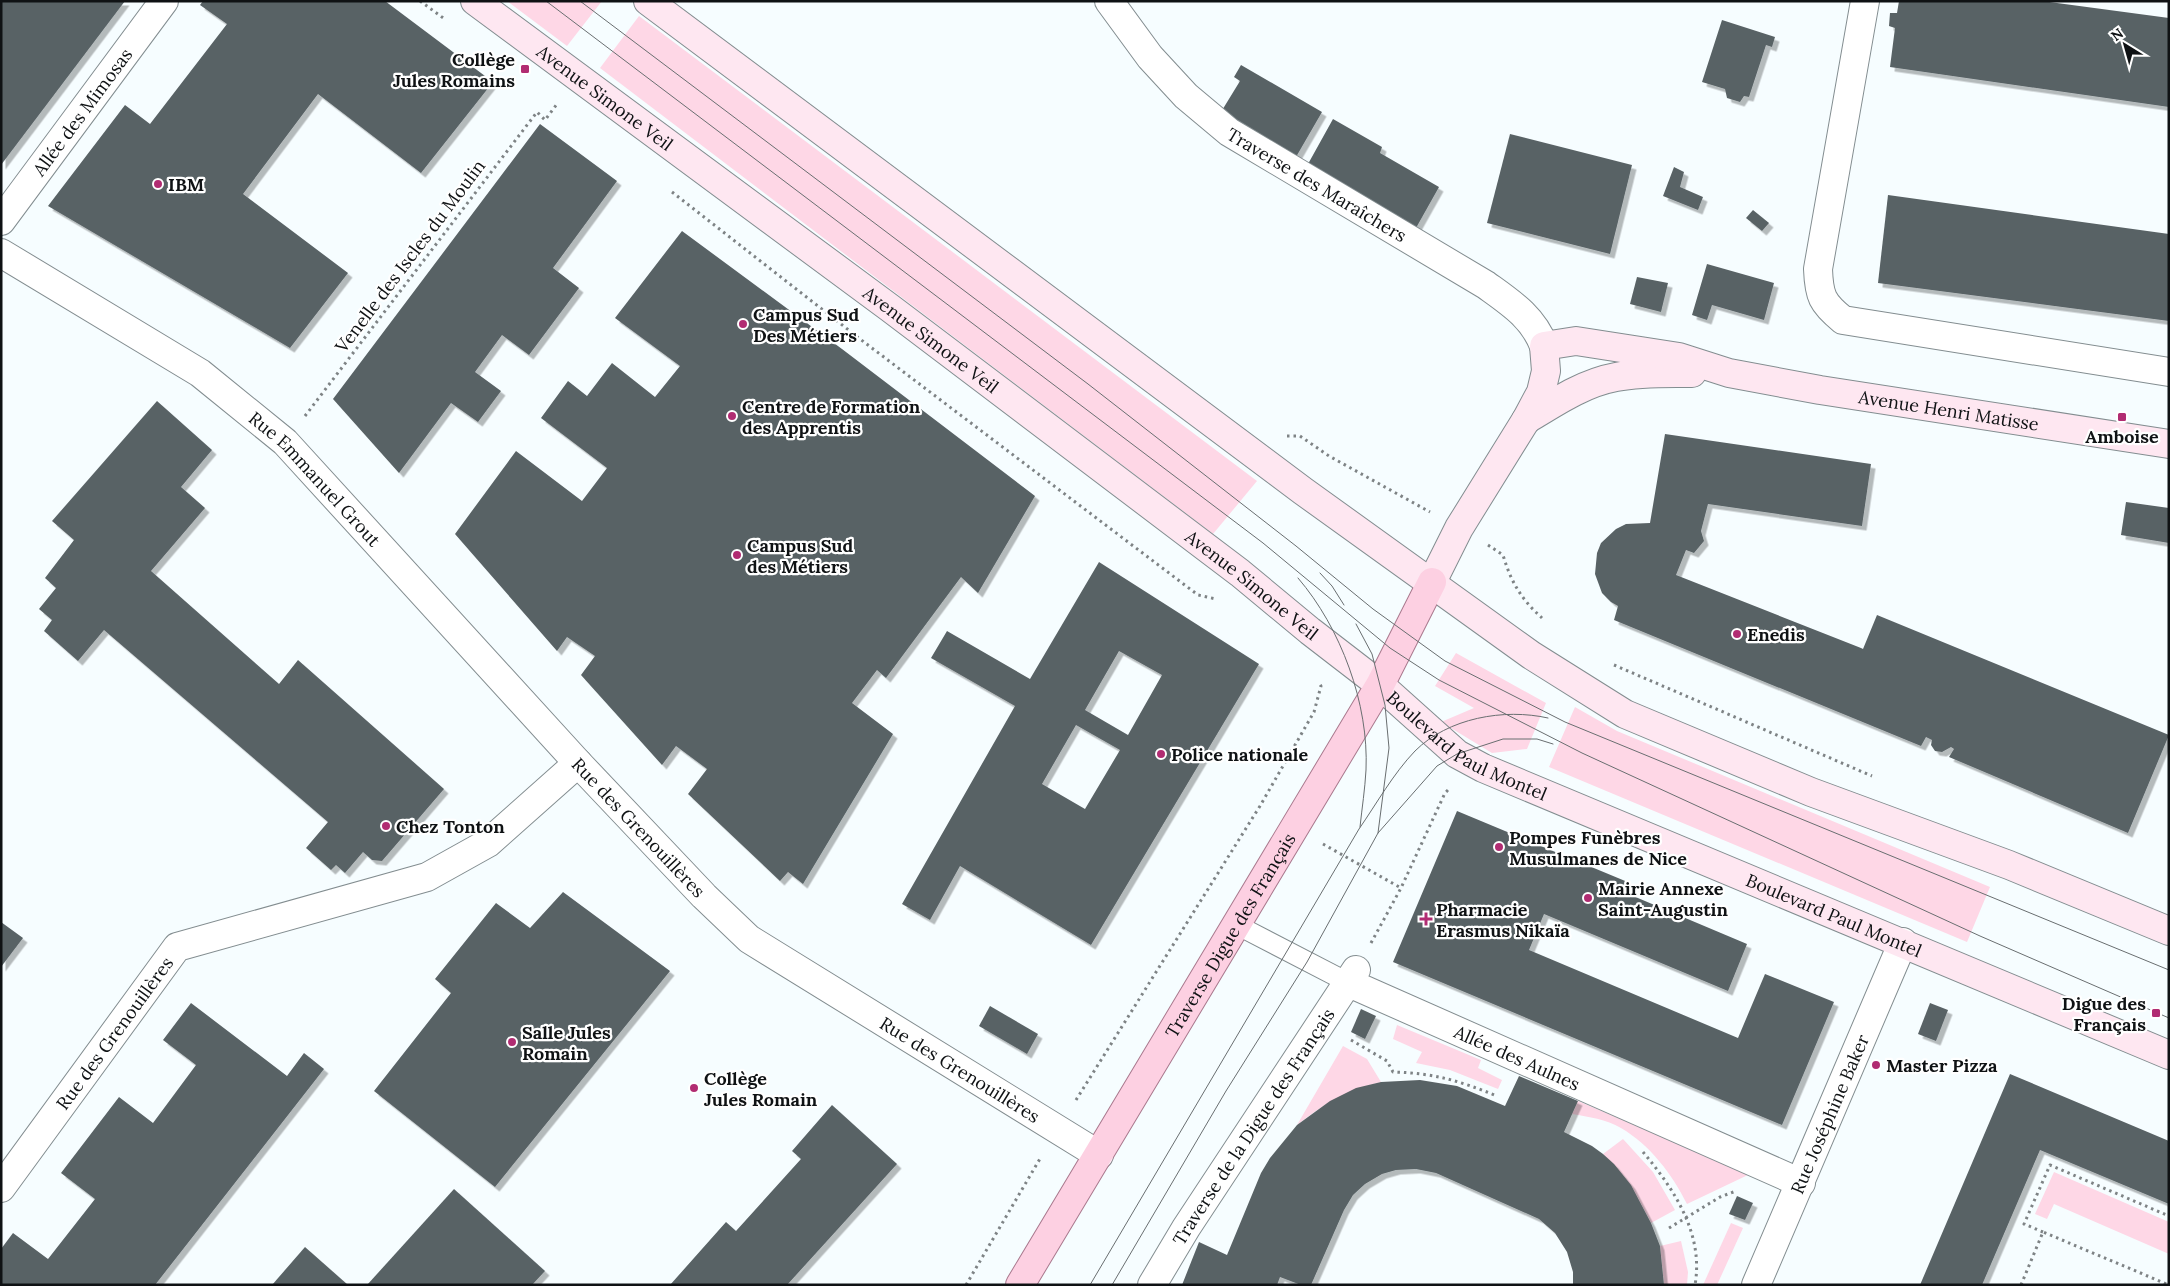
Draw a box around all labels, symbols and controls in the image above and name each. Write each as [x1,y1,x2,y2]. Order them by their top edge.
north arrow [2100,20,2150,70]
text: N [2107,24,2127,45]
street label: Avenue Simone Veil [532,39,678,155]
street label: Allée des Mimosas [27,43,137,181]
place label: Collège Jules Romains [393,48,515,92]
marker: Collège Jules Romains [519,63,531,75]
street label: Traverse des Maraîchers [1223,122,1411,247]
street label: Venelle des Iscles du Moulin [329,155,490,358]
place label: IBM [168,173,204,196]
marker: IBM [152,178,164,190]
street label: Avenue Simone Veil [858,280,1004,398]
place label: Campus Sud Des Métiers [753,303,859,347]
marker: Campus Sud Des Métiers [737,318,749,330]
street label: Avenue Henri Matisse [1856,385,2041,435]
place label: Centre de Formation des Apprentis [742,395,921,439]
street label: Rue Emmanuel Grout [244,406,386,551]
marker: Centre de Formation des Apprentis [726,410,738,422]
marker: Amboise [2116,411,2128,423]
place label: Amboise [2085,425,2159,448]
street label: Avenue Simone Veil [1180,524,1323,645]
place label: Campus Sud des Métiers [747,534,853,578]
marker: Campus Sud des Métiers [731,549,743,561]
place label: Enedis [1747,623,1805,646]
marker: Enedis [1731,628,1743,640]
street label: Boulevard Paul Montel [1382,685,1551,805]
place label: Police nationale [1171,743,1308,766]
marker: Police nationale [1155,748,1167,760]
street label: Rue des Grenouillères [567,753,710,902]
place label: Chez Tonton [396,815,505,838]
marker: Chez Tonton [380,820,392,832]
place label: Pompes Funèbres Musulmanes de Nice [1509,826,1687,870]
street label: Traverse Digue des Français [1160,829,1300,1042]
marker: Pompes Funèbres Musulmanes de Nice [1493,841,1505,853]
street label: Boulevard Paul Montel [1743,868,1925,962]
place label: Mairie Annexe Saint-Augustin [1598,877,1728,921]
marker: Mairie Annexe Saint-Augustin [1582,892,1594,904]
place label: Pharmacie Erasmus Nikaïa [1436,898,1570,942]
marker: Pharmacie Erasmus Nikaïa [1420,913,1432,925]
street label: Rue des Grenouillères [51,952,178,1114]
place label: Digue des Français [2062,992,2146,1036]
street label: Traverse de la Digue des Français [1167,1004,1339,1249]
marker: Digue des Français [2150,1007,2162,1019]
street label: Rue des Grenouillères [876,1011,1044,1127]
street label: Allée des Aulnes [1450,1019,1584,1095]
place label: Salle Jules Romain [522,1021,611,1065]
street label: Rue Joséphine Baker [1785,1031,1874,1197]
marker: Salle Jules Romain [506,1036,518,1048]
place label: Master Pizza [1886,1054,1998,1077]
marker: Master Pizza [1870,1059,1882,1071]
place label: Collège Jules Romain [704,1067,818,1111]
marker: Collège Jules Romain [688,1082,700,1094]

